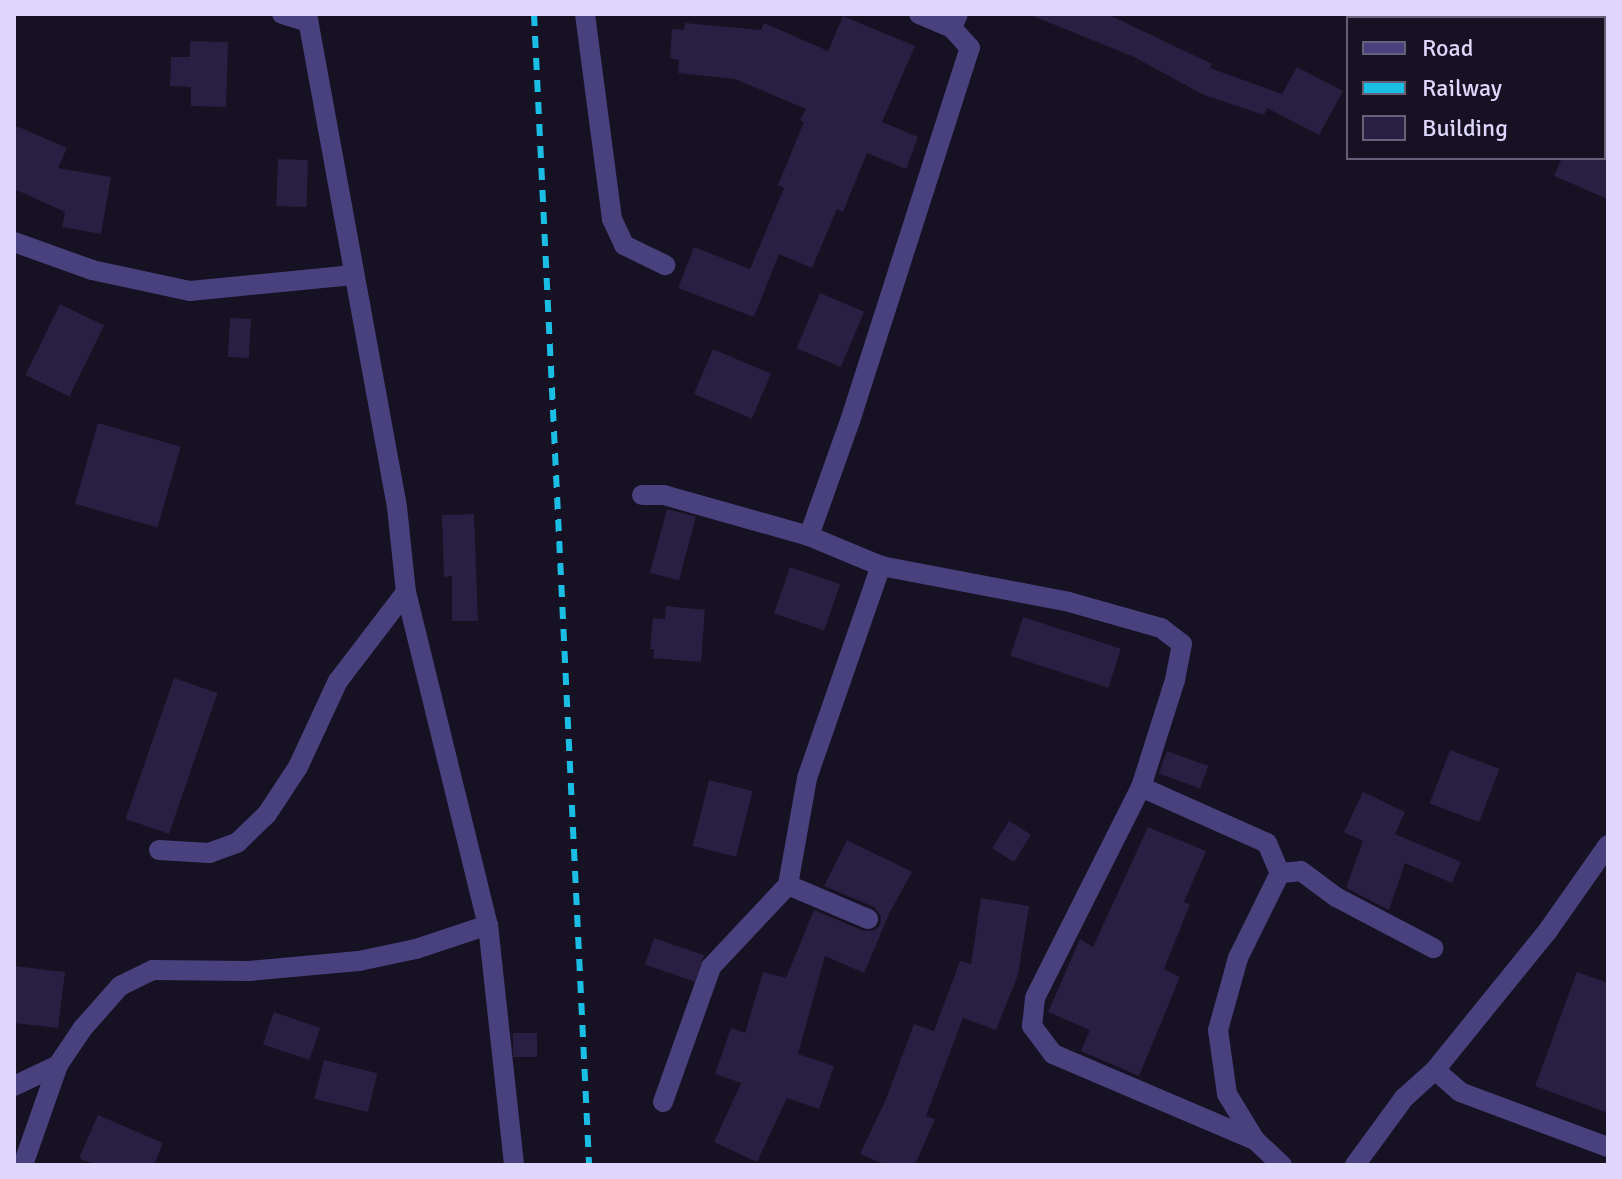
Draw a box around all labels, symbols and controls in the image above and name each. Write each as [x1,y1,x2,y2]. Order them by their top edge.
legend [1346,16,1606,160]
text: Road [1422,33,1473,63]
text: Railway [1422,73,1502,103]
text: Building [1422,113,1508,143]

